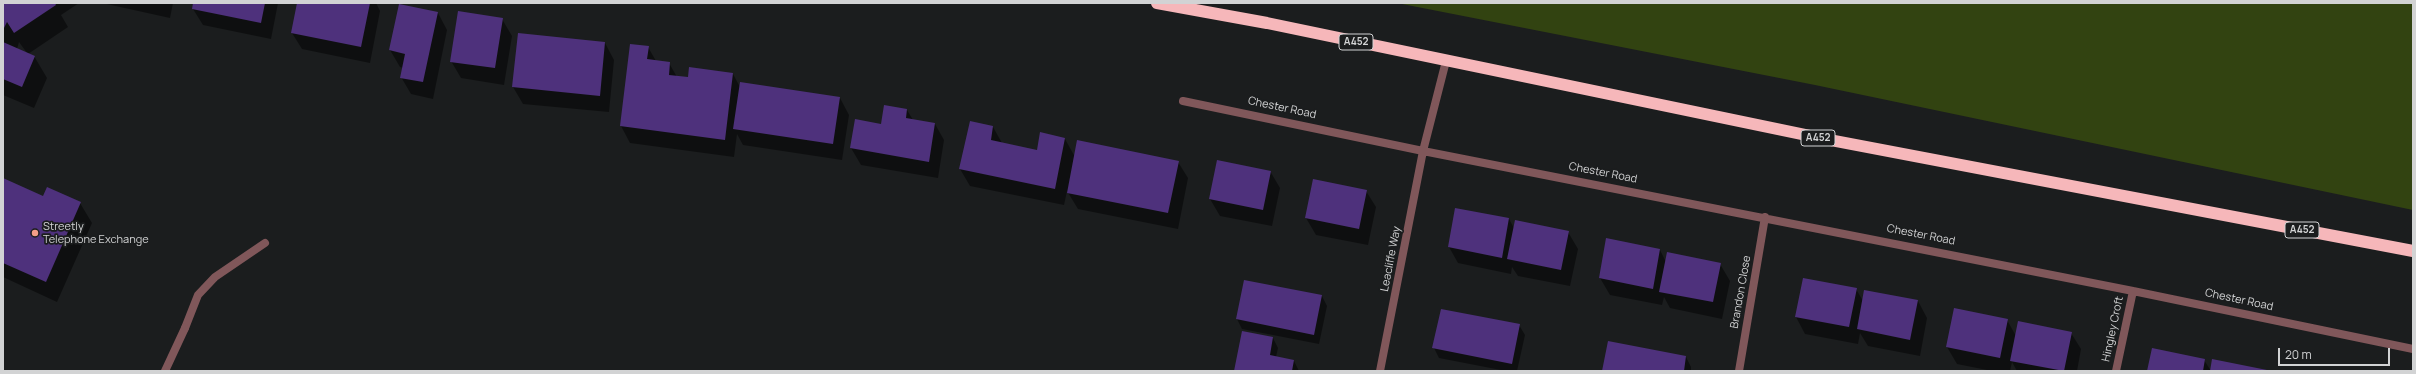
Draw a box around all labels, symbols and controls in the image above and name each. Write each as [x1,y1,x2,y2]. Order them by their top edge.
road number: A452 [1339,34,1373,50]
street label: Chester Road [1247,94,1317,122]
road number: A452 [1801,130,1835,146]
street label: Chester Road [1568,160,1638,186]
place label: Streetly Telephone Exchange [43,220,149,246]
street label: Chester Road [1886,222,1956,248]
road number: A452 [2285,222,2319,238]
street label: Leacliffe Way [1378,225,1404,293]
marker: Streetly Telephone Exchange [30,228,40,238]
street label: Brandon Close [1728,254,1754,330]
street label: Chester Road [2204,286,2274,314]
street label: Hingley Croft [2100,295,2126,363]
scale bar [2280,340,2392,366]
text: 20 m [2285,346,2312,363]

